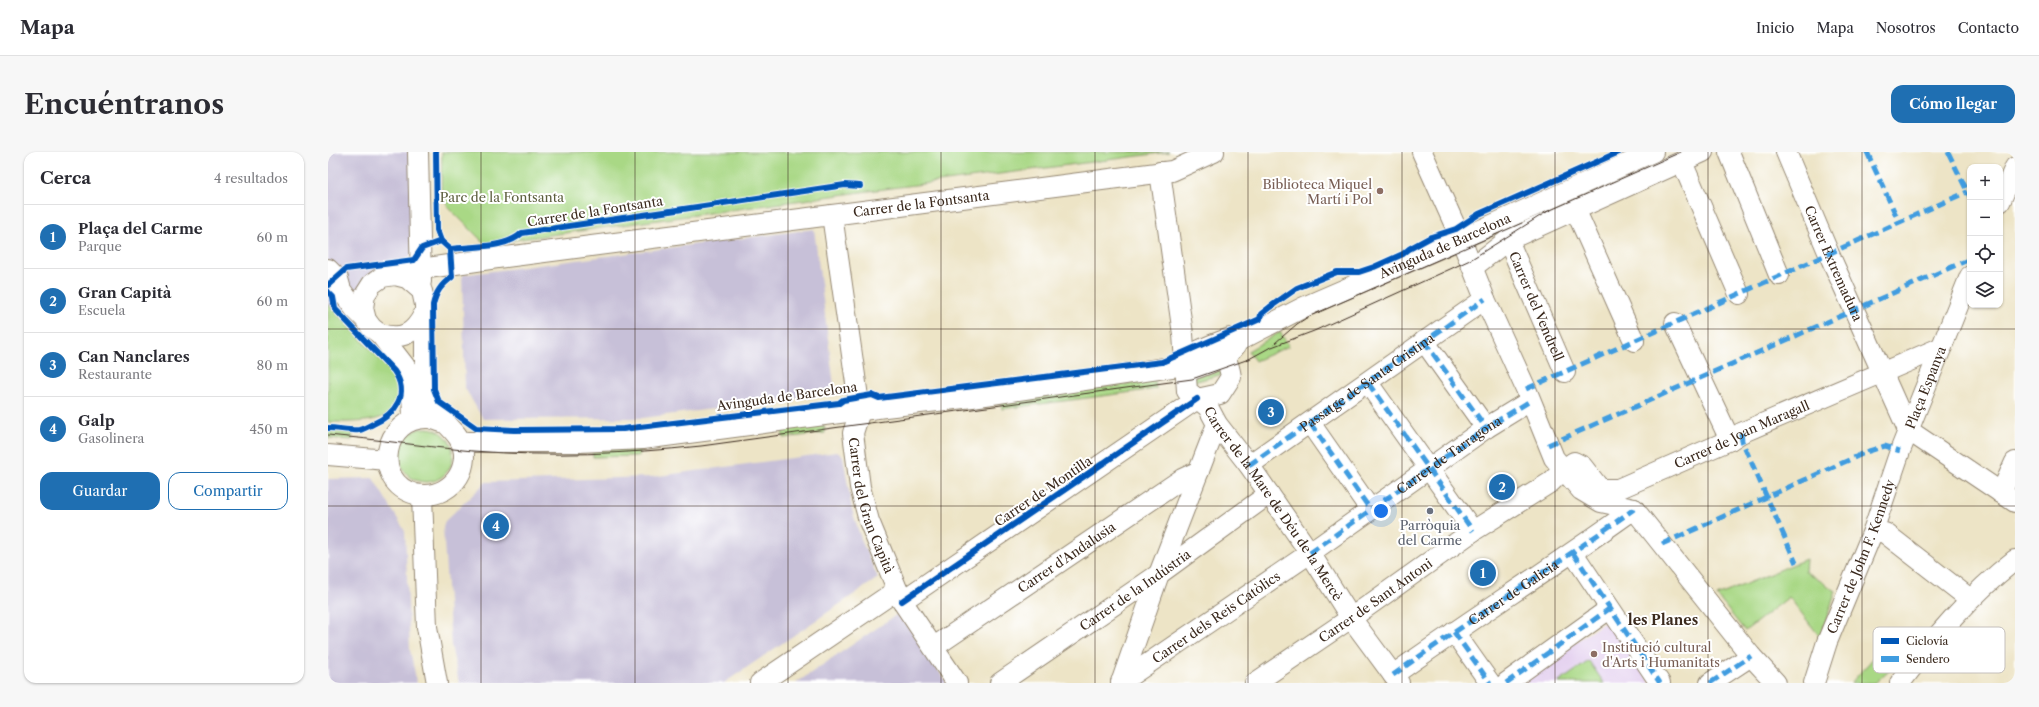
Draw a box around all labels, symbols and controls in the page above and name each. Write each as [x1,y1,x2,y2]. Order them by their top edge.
text: Mapa [20,16,75,39]
text: Inicio [1756,19,1794,37]
text: Mapa [1816,19,1854,37]
text: Nosotros [1876,19,1936,37]
text: Contacto [1958,19,2019,37]
button: Cómo llegar [1891,85,2015,123]
text: Encuéntranos [24,87,224,121]
map controls [1967,164,2003,308]
button: + [1967,164,2003,200]
text: Cerca [40,168,91,188]
text: 4 resultados [214,170,288,186]
place label: Biblioteca Miquel Martí i Pol [1262,176,1372,207]
marker: Biblioteca Miquel Martí i Pol [1375,186,1385,196]
street label: Carrer de la Fontsanta [852,187,990,220]
park label: Parc de la Fontsanta [440,189,564,205]
street label: Carrer de la Fontsanta [526,192,664,230]
button: − [1967,200,2003,236]
street label: Carrer Extremadura [1801,203,1866,324]
street label: Avinguda de Barcelona [1376,210,1513,282]
text: Plaça del Carme [78,219,203,238]
text: 1 [50,229,56,245]
text: 60 m [257,229,288,245]
button: locate [1967,236,2003,272]
text: Parque [78,238,122,254]
street label: Carrer del Vendrell [1506,249,1567,363]
button: layers [1967,272,2003,308]
text: Gran Capità [78,283,172,302]
text: 2 [49,293,57,309]
text: 60 m [257,293,288,309]
text: Escuela [78,302,125,318]
street label: Passatge de Santa Cristina [1297,329,1437,435]
street label: Plaça Espanya [1902,344,1949,431]
text: Can Nanclares [78,347,190,366]
text: 3 [49,357,57,373]
text: 80 m [256,357,288,373]
text: Restaurante [78,366,152,382]
street label: Avinguda de Barcelona [715,378,858,414]
pin: 3 [1258,397,1284,427]
street label: Carrer de Joan Maragall [1672,397,1812,471]
street label: Carrer de la Mare de Déu de la Mercè [1201,404,1346,604]
text: Galp [78,411,115,430]
street label: Carrer de Tarragona [1393,412,1505,497]
text: 4 [49,421,57,437]
text: 450 m [250,421,288,437]
text: Gasolinera [78,430,144,446]
street label: Carrer del Gran Capità [846,436,898,576]
street label: Carrer de Montilla [991,452,1095,530]
button: Guardar [40,472,160,510]
button: Compartir [168,472,288,510]
pin: 2 [1489,472,1515,502]
street label: Carrer de John F. Kennedy [1823,476,1898,636]
your location [1371,501,1391,521]
marker: Parròquia del Carme [1425,506,1435,516]
pin: 4 [483,511,509,541]
place label: Parròquia del Carme [1398,517,1462,548]
street label: Carrer d'Andalusia [1015,518,1119,596]
street label: Carrer de la Indústria [1076,546,1194,634]
street label: Carrer de Sant Antoni [1315,555,1435,646]
street label: Carrer de Galicia [1465,556,1562,628]
pin: 1 [1470,558,1496,588]
street label: Carrer dels Reis Catòlics [1149,568,1283,666]
district label: les Planes [1628,611,1698,629]
legend [1873,627,2005,673]
text: Ciclovía [1906,634,1949,648]
place label: Institució cultural d'Arts i Humanitats [1602,639,1720,670]
marker: Institució cultural d'Arts i Humanitats [1589,649,1599,659]
text: Sendero [1906,652,1950,666]

